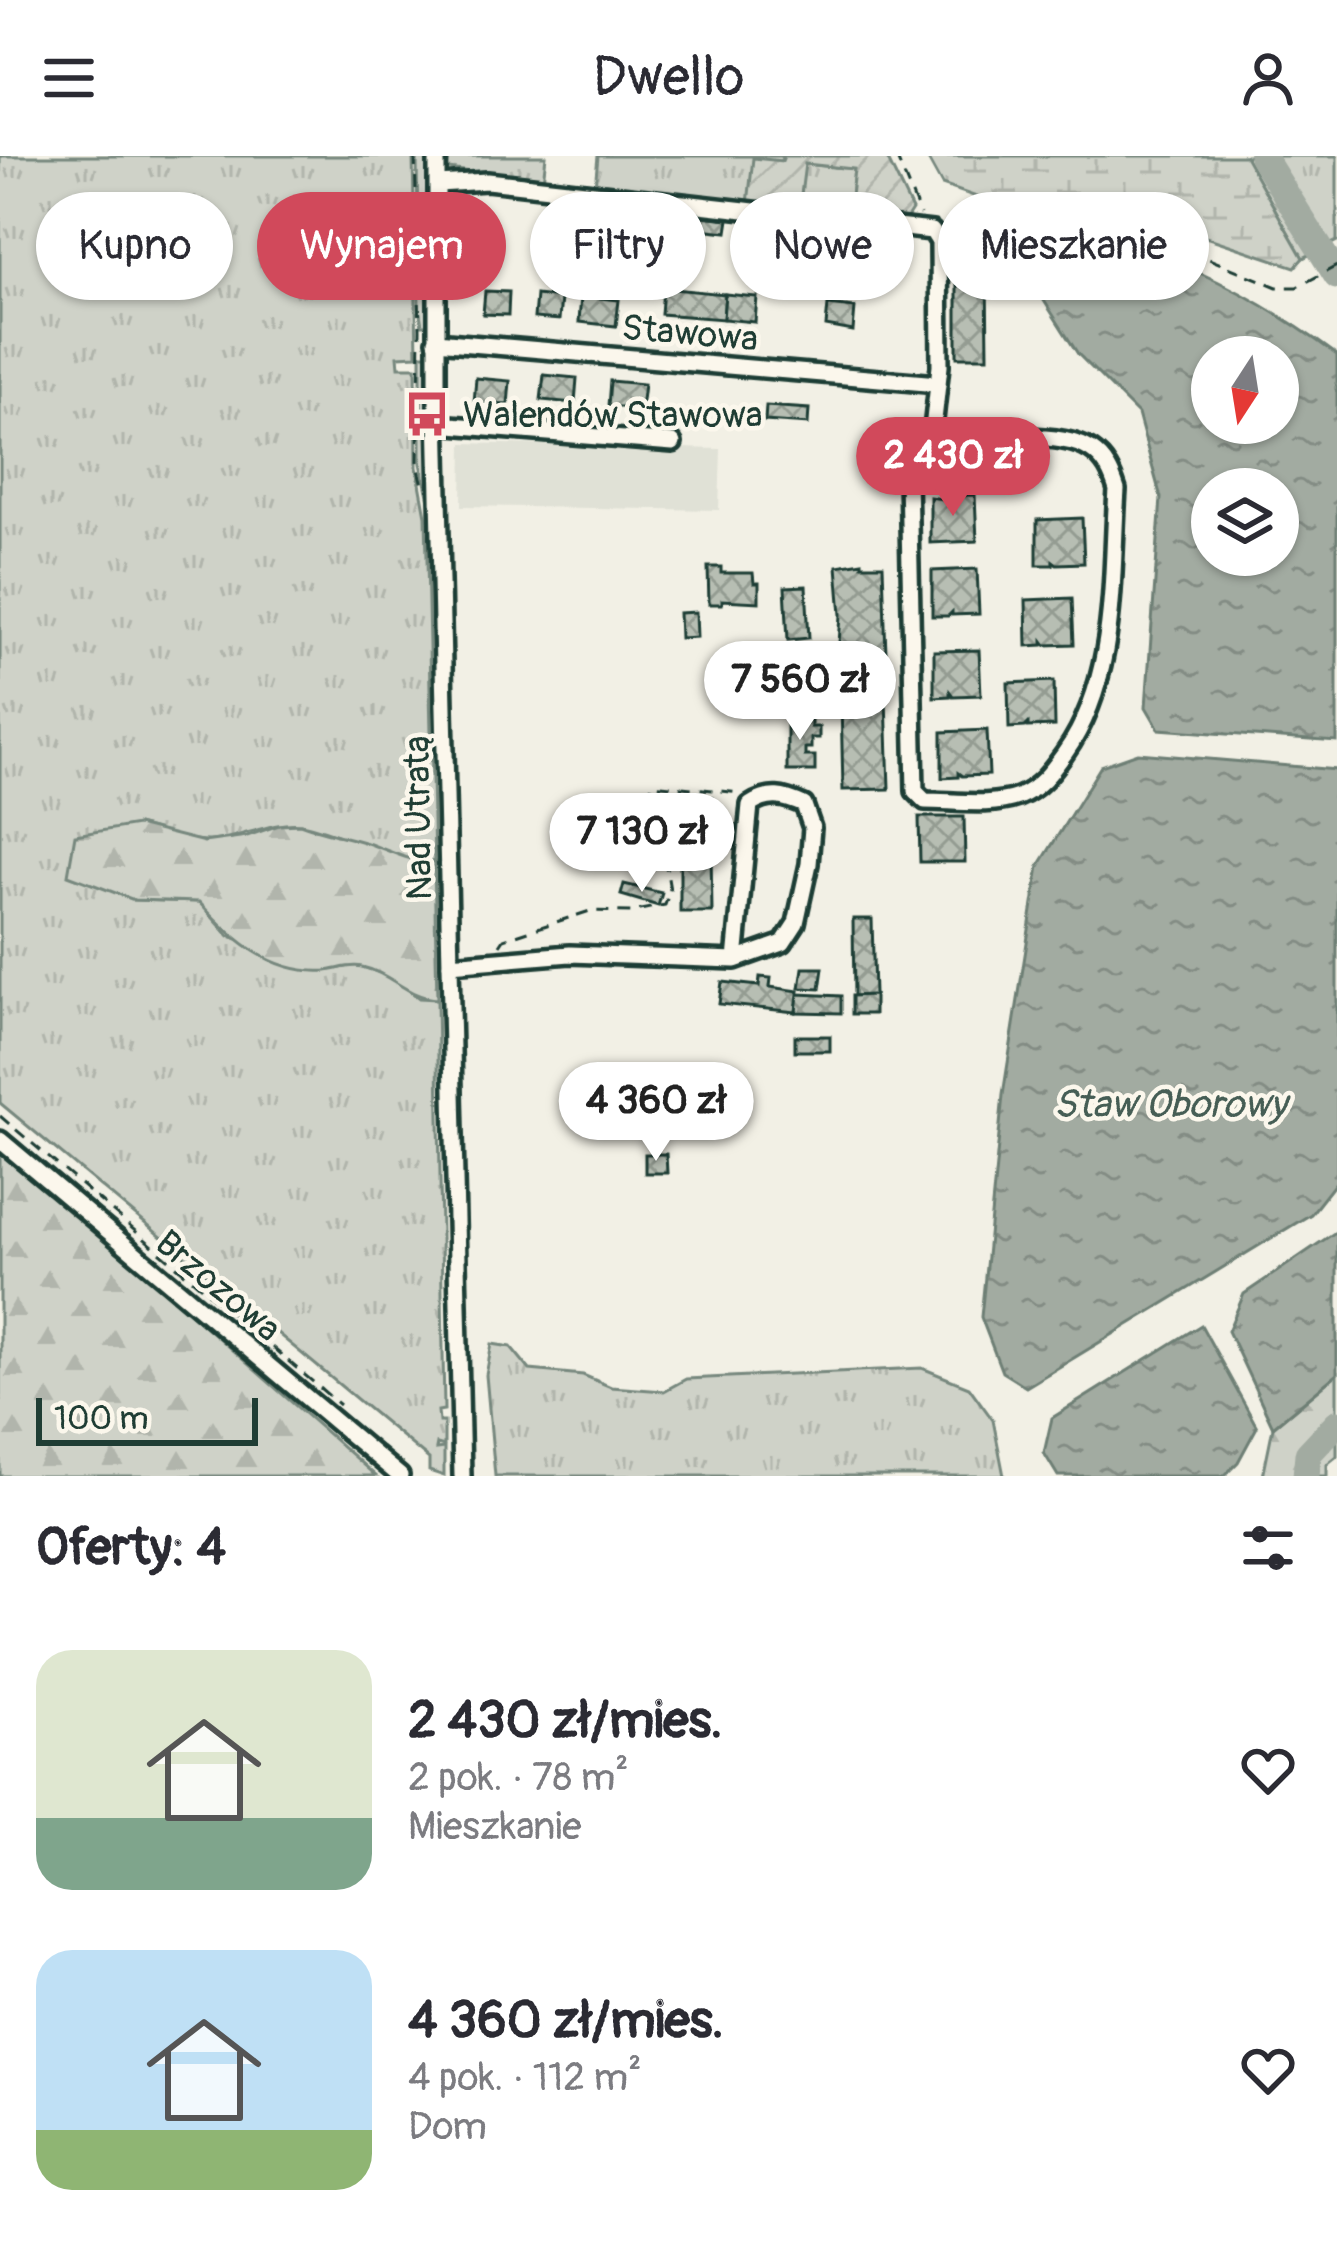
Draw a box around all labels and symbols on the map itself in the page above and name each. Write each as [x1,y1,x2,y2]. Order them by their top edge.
street label: Stawowa [620,305,760,362]
north arrow [1191,336,1299,444]
bus stop icon: Walendów Stawowa [402,389,452,439]
place label: Walendów Stawowa [463,393,762,438]
pin: 2 430 zł [829,417,1077,519]
pin: 7 560 zł [676,641,924,743]
street label: Nad Utratą [395,733,442,901]
pin: 7 130 zł [518,793,766,895]
pin: 4 360 zł [532,1062,780,1164]
water label: Staw Oborowy [1054,1080,1291,1129]
street label: Brzozowa [146,1221,290,1352]
scale bar [36,1392,258,1445]

